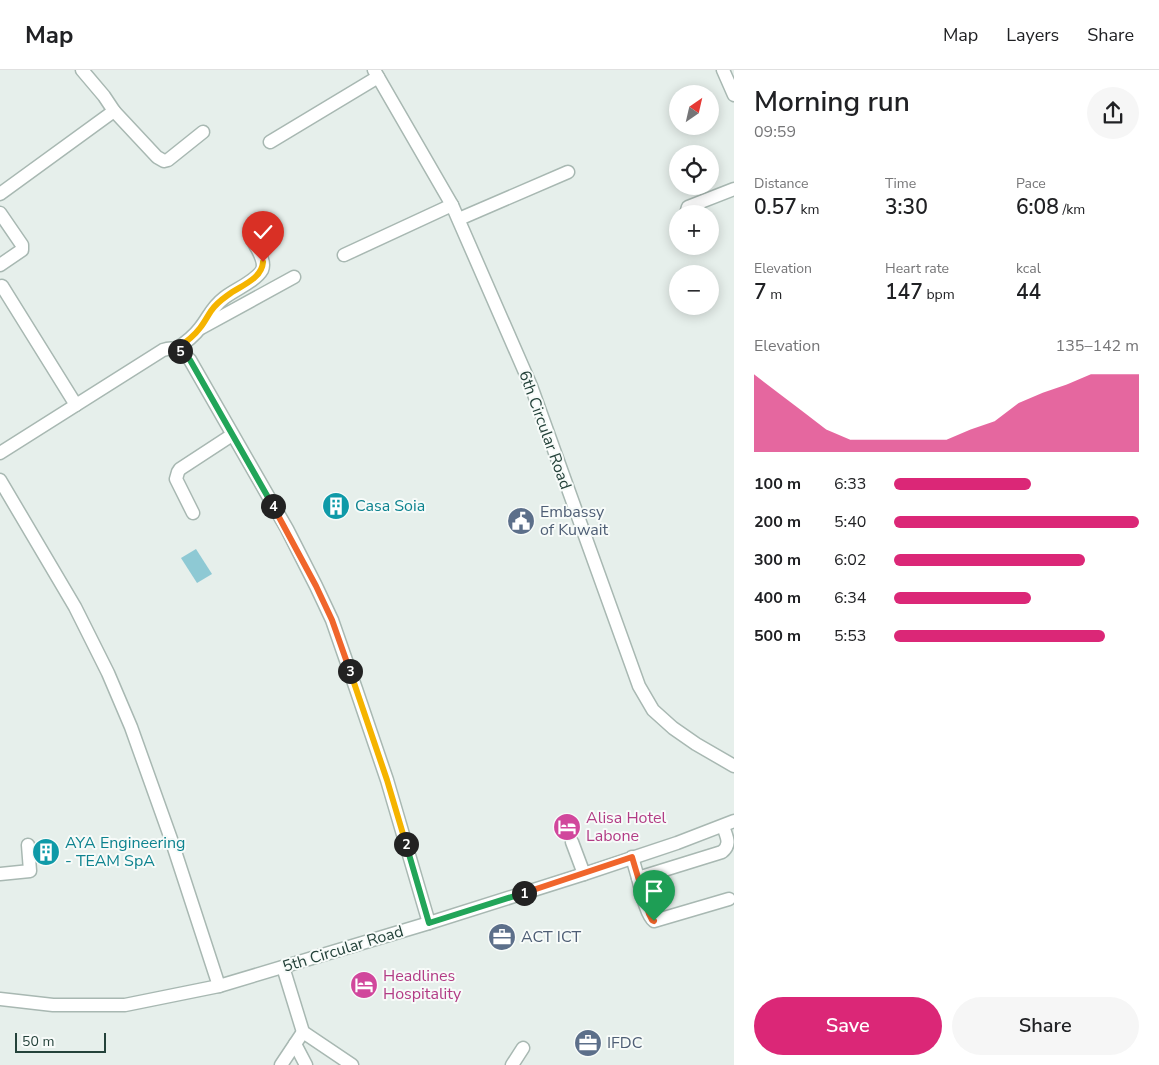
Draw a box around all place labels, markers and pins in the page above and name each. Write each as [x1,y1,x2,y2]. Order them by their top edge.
pin [242,211,284,262]
pin: 5 [168,338,192,364]
building icon: Casa Soia [321,491,351,521]
pin: 4 [260,494,286,518]
place label: Casa Soia [355,495,425,517]
place label: Embassy of Kuwait [540,501,609,541]
public building icon: Embassy of Kuwait [506,506,536,536]
pin: 3 [338,658,362,684]
place label: Alisa Hotel Labone [586,807,666,847]
hotel icon: Alisa Hotel Labone [552,812,582,842]
place label: AYA Engineering - TEAM SpA [65,832,185,872]
pin: 2 [394,832,418,856]
building icon: AYA Engineering - TEAM SpA [31,837,61,867]
pin [633,870,675,921]
pin: 1 [512,880,536,906]
office icon: ACT ICT [487,922,517,952]
place label: ACT ICT [521,926,582,948]
place label: Headlines Hospitality [383,965,462,1005]
hotel icon: Headlines Hospitality [349,970,379,1000]
office icon: IFDC [573,1028,603,1058]
place label: IFDC [607,1032,643,1054]

